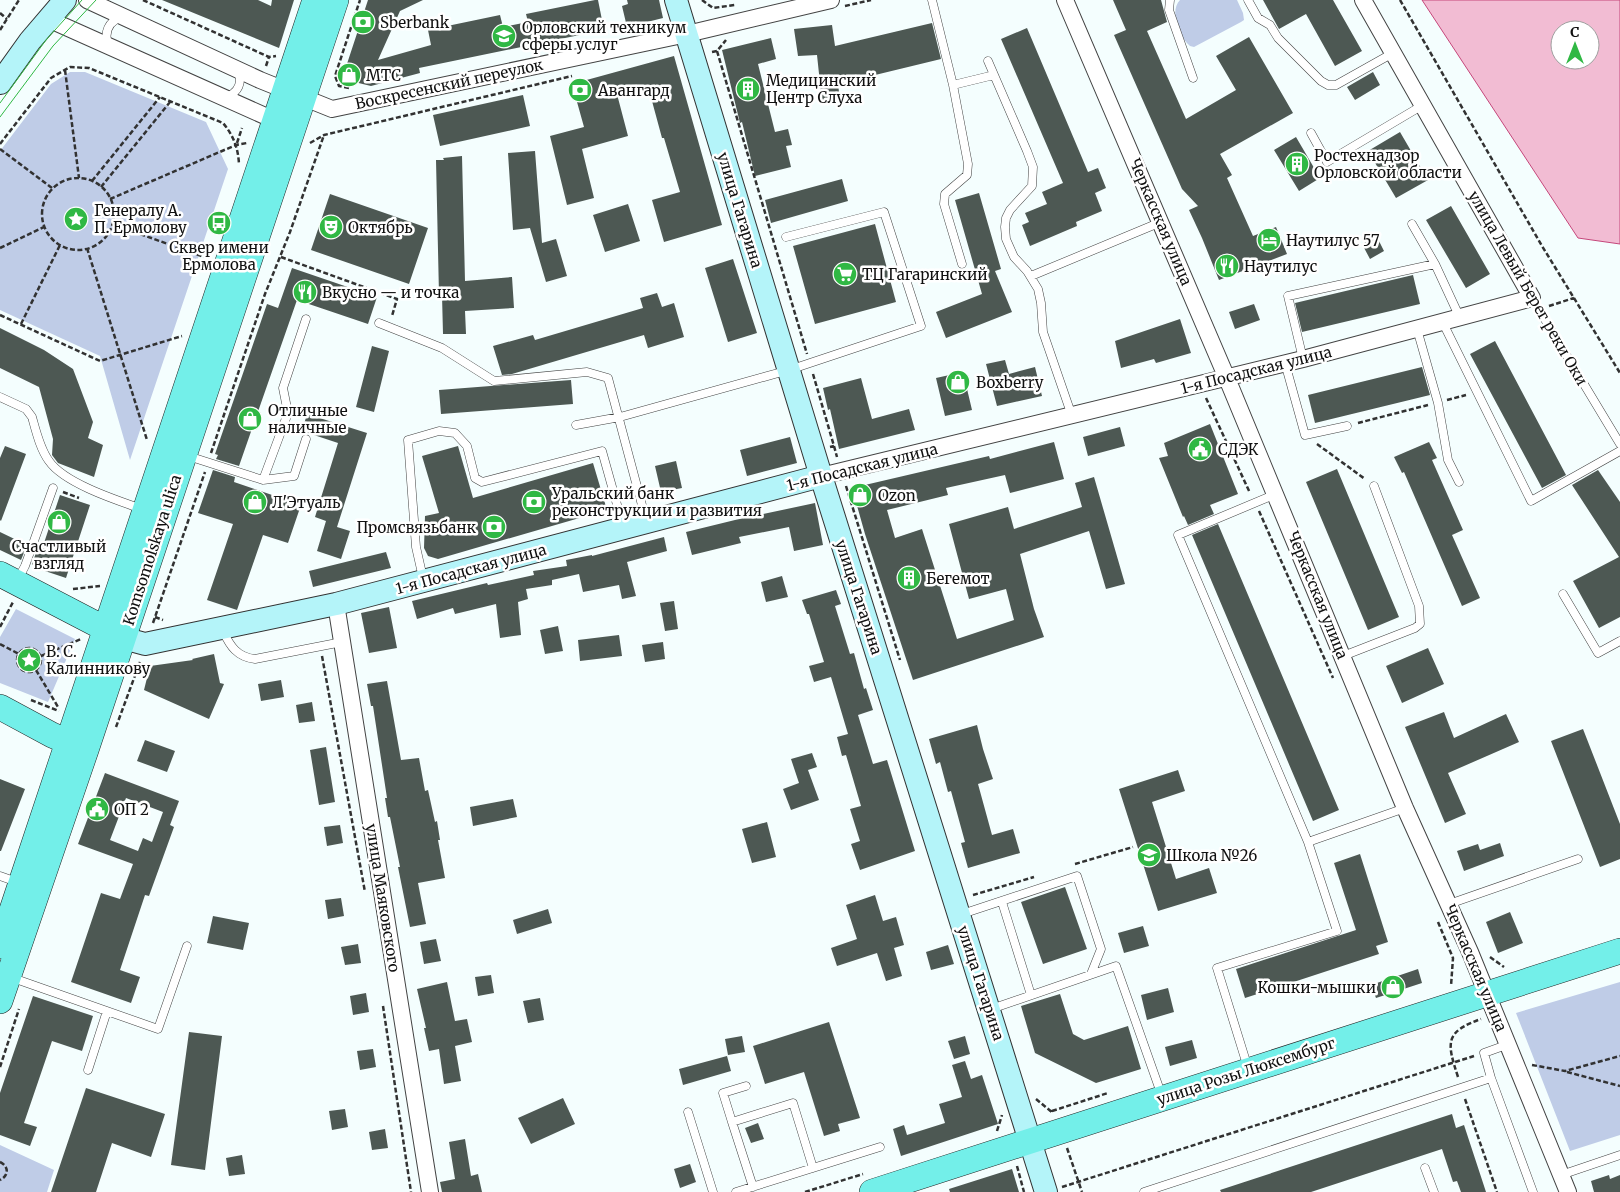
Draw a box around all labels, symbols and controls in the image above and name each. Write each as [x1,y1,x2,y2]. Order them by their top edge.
bank icon: Sberbank [350,9,376,35]
place label: Sberbank [380,13,450,32]
place label: Орловский техникум сферы услуг [522,18,687,54]
north arrow [1550,20,1600,70]
school or university icon: Орловский техникум сферы услуг [491,23,517,49]
text: С [1570,23,1580,41]
street label: Воскресенский переулок [353,55,545,113]
shop icon: МТС [336,62,362,88]
place label: МТС [366,66,401,85]
place label: Медицинский Центр Слуха [766,71,876,107]
building icon: Медицинский Центр Слуха [735,76,761,102]
bank icon: Авангард [567,77,593,103]
place label: Авангард [597,81,670,100]
place label: Ростехнадзор Орловской области [1314,146,1462,182]
street label: улица Гагарина [713,150,767,270]
building icon: Ростехнадзор Орловской области [1284,151,1310,177]
street label: Черкасская улица [1126,156,1196,288]
street label: улица Левый Берег реки Оки [1464,187,1592,389]
place label: Генералу А. П. Ермолову [94,201,187,237]
place icon: Генералу А. П. Ермолову [63,206,89,232]
bus stop icon: Сквер имени Ермолова [206,210,232,236]
theatre icon: Октябрь [318,214,344,240]
place label: Октябрь [348,218,413,237]
hotel icon: Наутилус 57 [1256,227,1282,253]
place label: Наутилус 57 [1286,231,1380,250]
place label: Сквер имени Ермолова [169,238,269,274]
restaurant icon: Наутилус [1214,253,1240,279]
place label: Наутилус [1244,257,1318,276]
supermarket icon: ТЦ Гагаринский [832,261,858,287]
place label: ТЦ Гагаринский [862,265,988,284]
restaurant icon: Вкусно — и точка [292,279,318,305]
place label: Вкусно — и точка [322,283,459,302]
street label: 1-я Посадская улица [1179,342,1333,398]
shop icon: Boxberry [945,369,971,395]
place label: Boxberry [976,373,1044,392]
place label: Отличные наличные [268,401,348,437]
shop icon: Отличные наличные [237,406,263,432]
public building icon: СДЭК [1187,436,1213,462]
street label: 1-я Посадская улица [785,439,939,495]
place label: СДЭК [1218,440,1259,459]
street label: Komsomolskaya ulica [119,472,185,628]
shop icon: Ozon [847,482,873,508]
place label: Уральский банк реконструкции и развития [551,484,762,520]
place label: Ozon [878,486,916,505]
shop icon: Л'Этуаль [242,489,268,515]
bank icon: Уральский банк реконструкции и развития [521,489,547,515]
place label: Л'Этуаль [272,493,340,512]
shop icon: Счастливый взгляд [46,509,72,535]
bank icon: Промсвязьбанк [481,514,507,540]
place label: Промсвязьбанк [356,518,476,537]
street label: Черкасская улица [1284,528,1352,662]
place label: Счастливый взгляд [12,537,106,573]
street label: улица Гагарина [831,537,887,657]
street label: 1-я Посадская улица [394,540,548,598]
building icon: Бегемот [896,565,922,591]
place label: Бегемот [926,569,990,588]
place label: В. С. Калинникову [46,642,151,678]
place icon: В. С. Калинникову [16,647,42,673]
public building icon: ОП 2 [84,796,110,822]
place label: ОП 2 [114,800,149,819]
street label: улица Маяковского [362,822,404,974]
school or university icon: Школа №26 [1136,842,1162,868]
place label: Школа №26 [1166,846,1257,865]
street label: Черкасская улица [1441,902,1511,1034]
street label: улица Гагарина [953,923,1009,1043]
shop icon: Кошки-мышки [1380,974,1406,1000]
place label: Кошки-мышки [1257,978,1376,997]
street label: улица Розы Люксембург [1154,1033,1338,1109]

